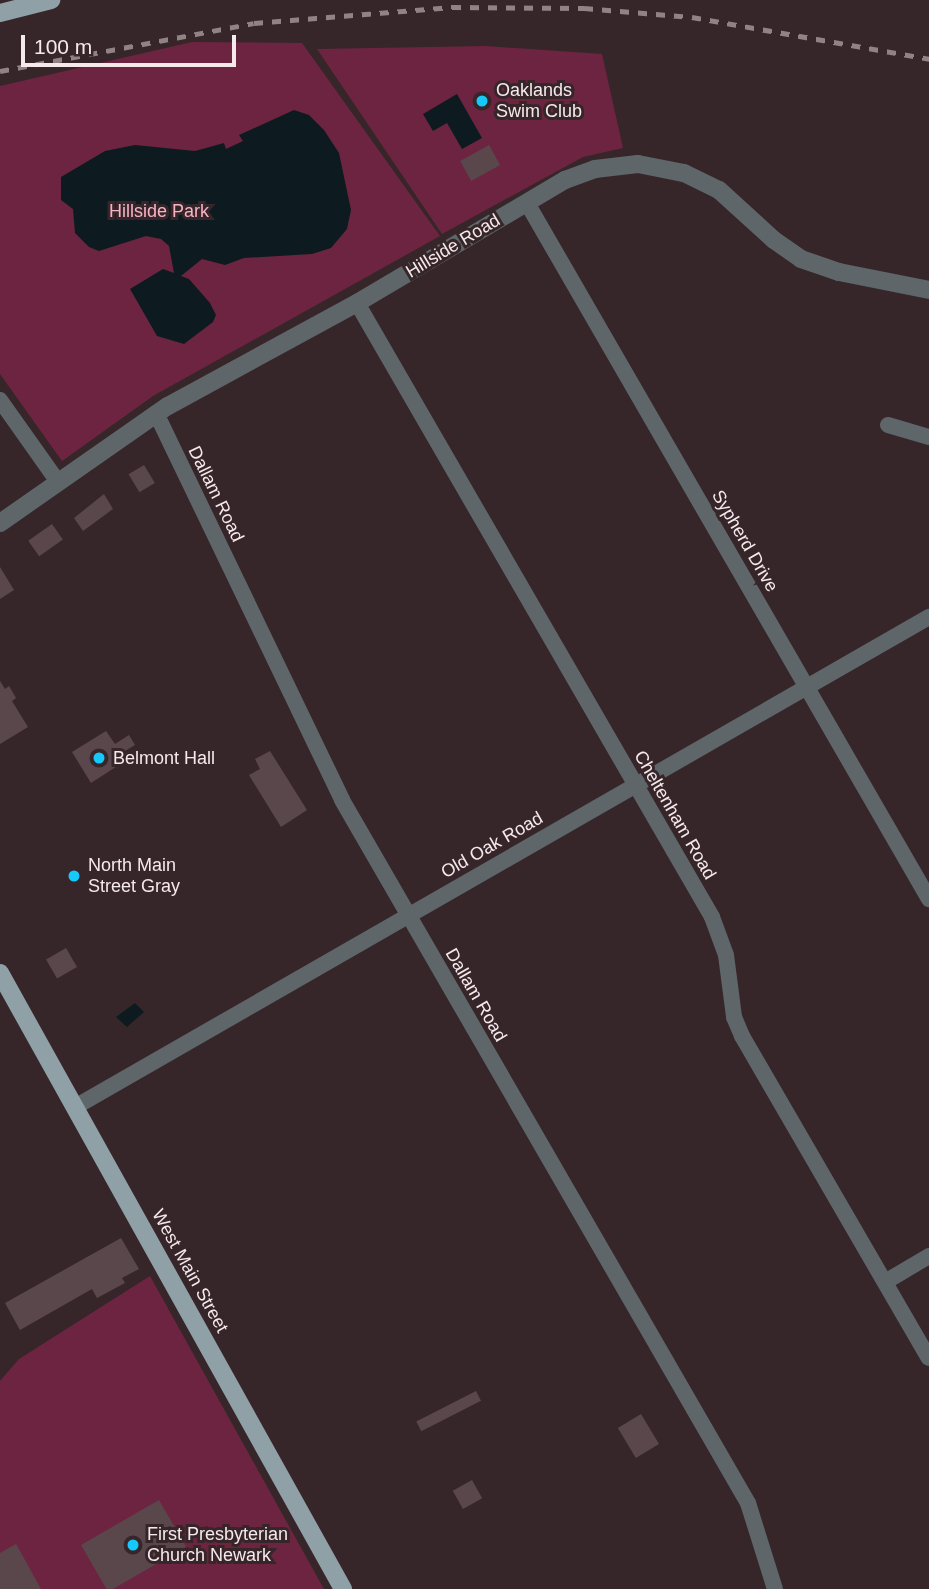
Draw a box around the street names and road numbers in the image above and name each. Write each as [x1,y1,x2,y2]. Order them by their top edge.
street label: Hillside Road [402,209,504,283]
street label: Dallam Road [183,443,249,545]
street label: Sypherd Drive [707,486,783,596]
street label: Cheltenham Road [629,747,721,883]
street label: Old Oak Road [437,807,547,883]
street label: Dallam Road [441,945,511,1045]
street label: West Main Street [147,1206,233,1336]

